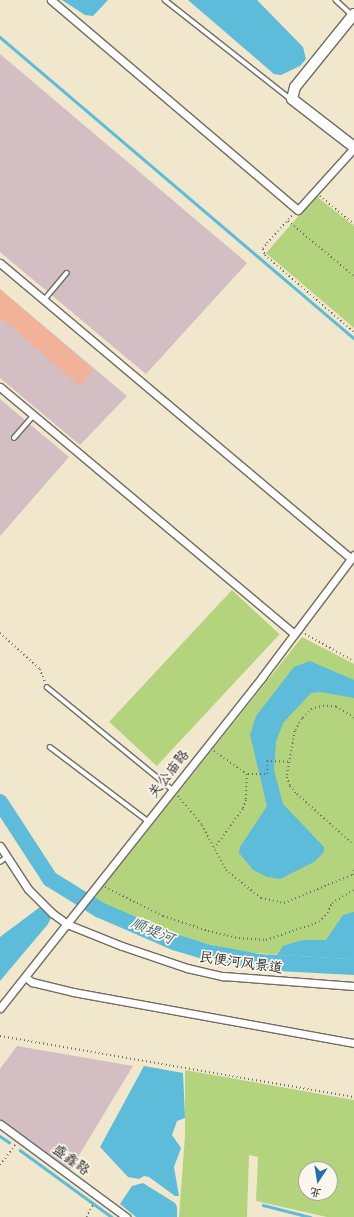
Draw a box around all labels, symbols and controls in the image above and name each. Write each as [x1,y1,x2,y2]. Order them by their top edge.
street label: 关公庙路 [145,747,193,801]
water label: 顺堤河 [128,915,176,949]
street label: 民便河风景道 [198,949,284,977]
street label: 盛鑫路 [49,1141,93,1179]
north arrow [298,1161,338,1201]
text: 北 [309,1184,323,1200]

